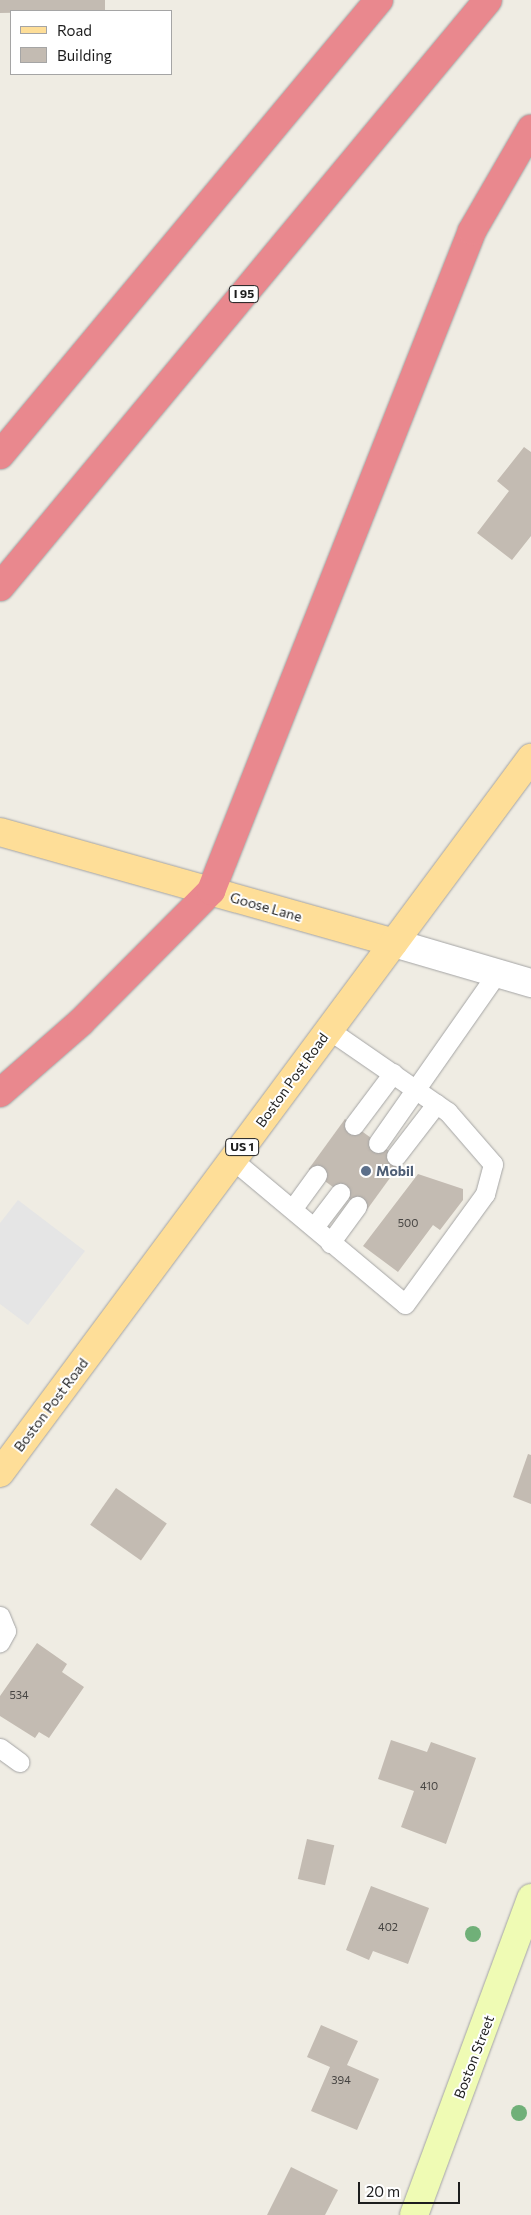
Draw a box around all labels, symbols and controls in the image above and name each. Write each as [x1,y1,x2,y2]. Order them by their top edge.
legend [10,10,172,75]
text: Road [57,21,92,39]
text: Building [57,46,112,64]
road number: I 95 [228,284,260,304]
street label: Goose Lane [228,889,304,925]
street label: Boston Post Road [252,1030,332,1130]
road number: US 1 [224,1138,260,1156]
place label: Mobil [376,1163,414,1179]
marker: Mobil [360,1165,372,1177]
house number: 500 [398,1216,418,1230]
street label: Boston Post Road [10,1355,92,1455]
house number: 534 [9,1688,29,1702]
house number: 410 [420,1779,438,1793]
house number: 402 [378,1920,398,1934]
street label: Boston Street [450,2013,498,2101]
house number: 394 [331,2073,351,2087]
scale bar [361,2172,464,2204]
text: 20 m [366,2182,400,2200]

